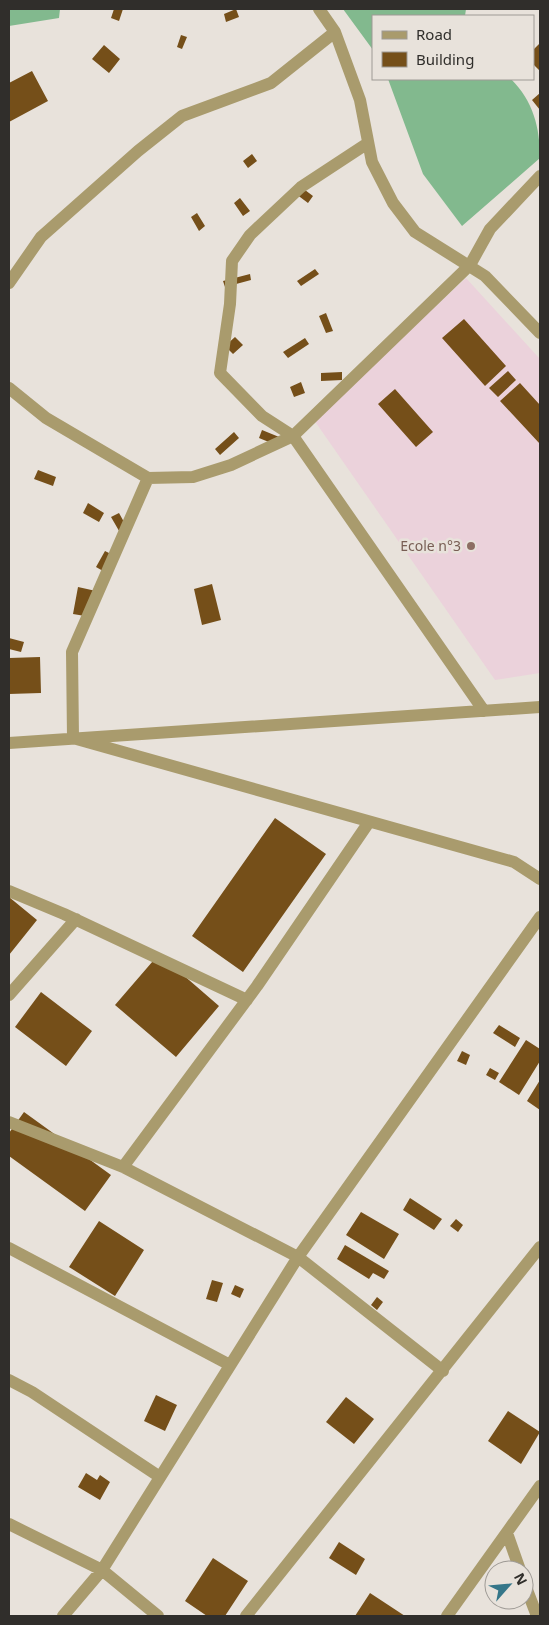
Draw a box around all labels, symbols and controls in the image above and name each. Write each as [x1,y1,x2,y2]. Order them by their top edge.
legend [372,15,534,80]
text: Road [416,24,452,44]
text: Building [416,49,474,69]
place label: Ecole n°3 [400,536,461,555]
marker: Ecole n°3 [465,540,477,552]
north arrow [484,1560,534,1610]
text: N [510,1569,532,1588]

